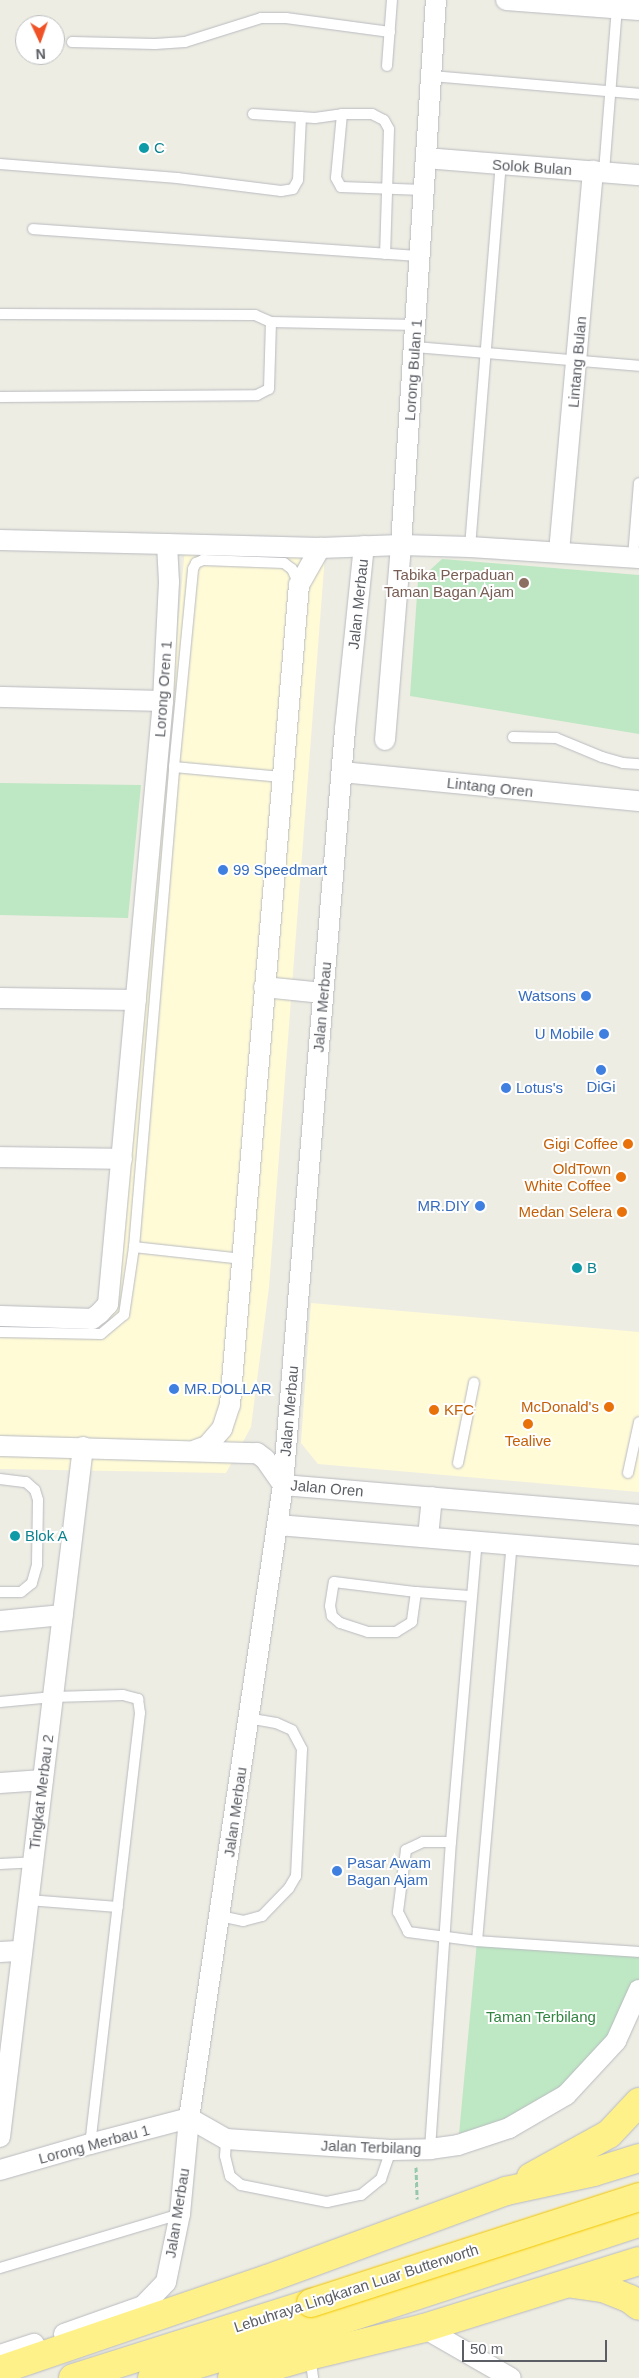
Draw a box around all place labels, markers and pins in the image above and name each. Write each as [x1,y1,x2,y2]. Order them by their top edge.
place label: C [154,139,165,157]
marker: C [138,142,150,154]
place label: Tabika Perpaduan Taman Bagan Ajam [383,565,514,600]
marker: Tabika Perpaduan Taman Bagan Ajam [518,577,530,589]
place label: 99 Speedmart [233,861,327,879]
marker: 99 Speedmart [217,864,229,876]
place label: Watsons [518,987,576,1005]
marker: Watsons [580,990,592,1002]
place label: U Mobile [535,1025,594,1043]
marker: U Mobile [598,1028,610,1040]
marker: DiGi [595,1064,607,1076]
place label: DiGi [586,1078,616,1096]
place label: Lotus's [516,1079,563,1097]
marker: Lotus's [500,1082,512,1094]
place label: Gigi Coffee [543,1135,618,1153]
marker: Gigi Coffee [622,1138,634,1150]
place label: OldTown White Coffee [525,1159,611,1194]
marker: OldTown White Coffee [615,1171,627,1183]
place label: MR.DIY [418,1197,470,1215]
marker: MR.DIY [474,1200,486,1212]
place label: Medan Selera [519,1203,612,1221]
marker: Medan Selera [616,1206,628,1218]
place label: B [587,1259,597,1277]
marker: B [571,1262,583,1274]
place label: MR.DOLLAR [184,1380,272,1398]
marker: MR.DOLLAR [168,1383,180,1395]
place label: McDonald's [521,1398,599,1416]
place label: KFC [444,1401,474,1419]
marker: McDonald's [603,1401,615,1413]
marker: KFC [428,1404,440,1416]
marker: Tealive [522,1418,534,1430]
place label: Tealive [505,1432,551,1450]
place label: Blok A [25,1527,68,1545]
marker: Blok A [9,1530,21,1542]
place label: Pasar Awam Bagan Ajam [347,1853,432,1888]
marker: Pasar Awam Bagan Ajam [331,1865,343,1877]

